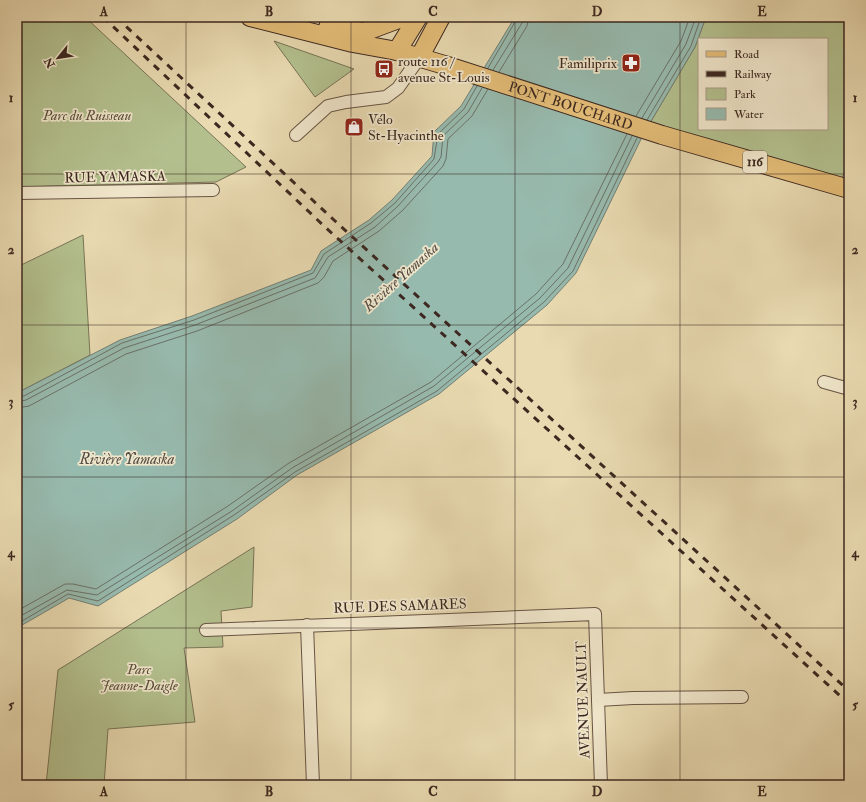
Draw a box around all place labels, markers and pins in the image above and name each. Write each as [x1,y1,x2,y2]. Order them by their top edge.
pharmacy icon: Familiprix [620,52,642,74]
place label: route 116 / avenue St-Louis [398,53,490,86]
place label: Familiprix [559,55,618,73]
bus stop icon: route 116 / avenue St-Louis [373,58,395,80]
place label: Vélo St-Hyacinthe [368,111,444,145]
shop icon: Vélo St-Hyacinthe [343,116,365,138]

